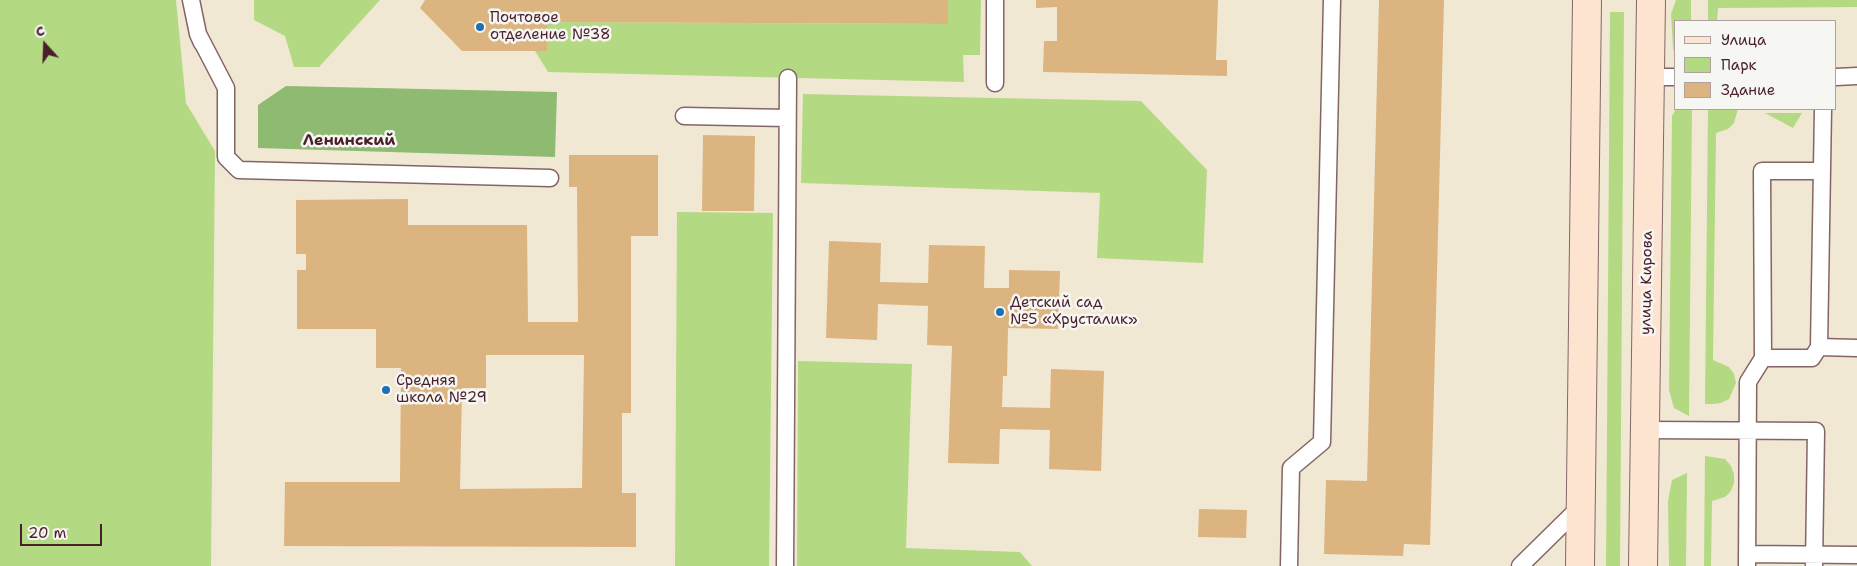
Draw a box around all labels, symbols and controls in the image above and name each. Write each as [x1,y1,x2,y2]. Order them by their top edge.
place label: Почтовое отделение №38 [490,9,610,44]
north arrow [20,20,70,70]
legend [1674,20,1837,110]
text: С [33,21,47,41]
marker: Почтовое отделение №38 [474,21,486,33]
text: Улица [1721,30,1766,50]
text: Парк [1721,55,1757,75]
text: Здание [1721,80,1775,100]
district label: Ленинский [303,131,395,151]
street label: улица Кирова [1637,231,1657,335]
place label: Детский сад №5 «Хрусталик» [1010,294,1138,329]
marker: Детский сад №5 «Хрусталик» [994,306,1006,318]
place label: Средняя школа №29 [396,372,487,407]
marker: Средняя школа №29 [380,384,392,396]
scale bar [22,514,105,546]
text: 20 m [28,523,67,543]

